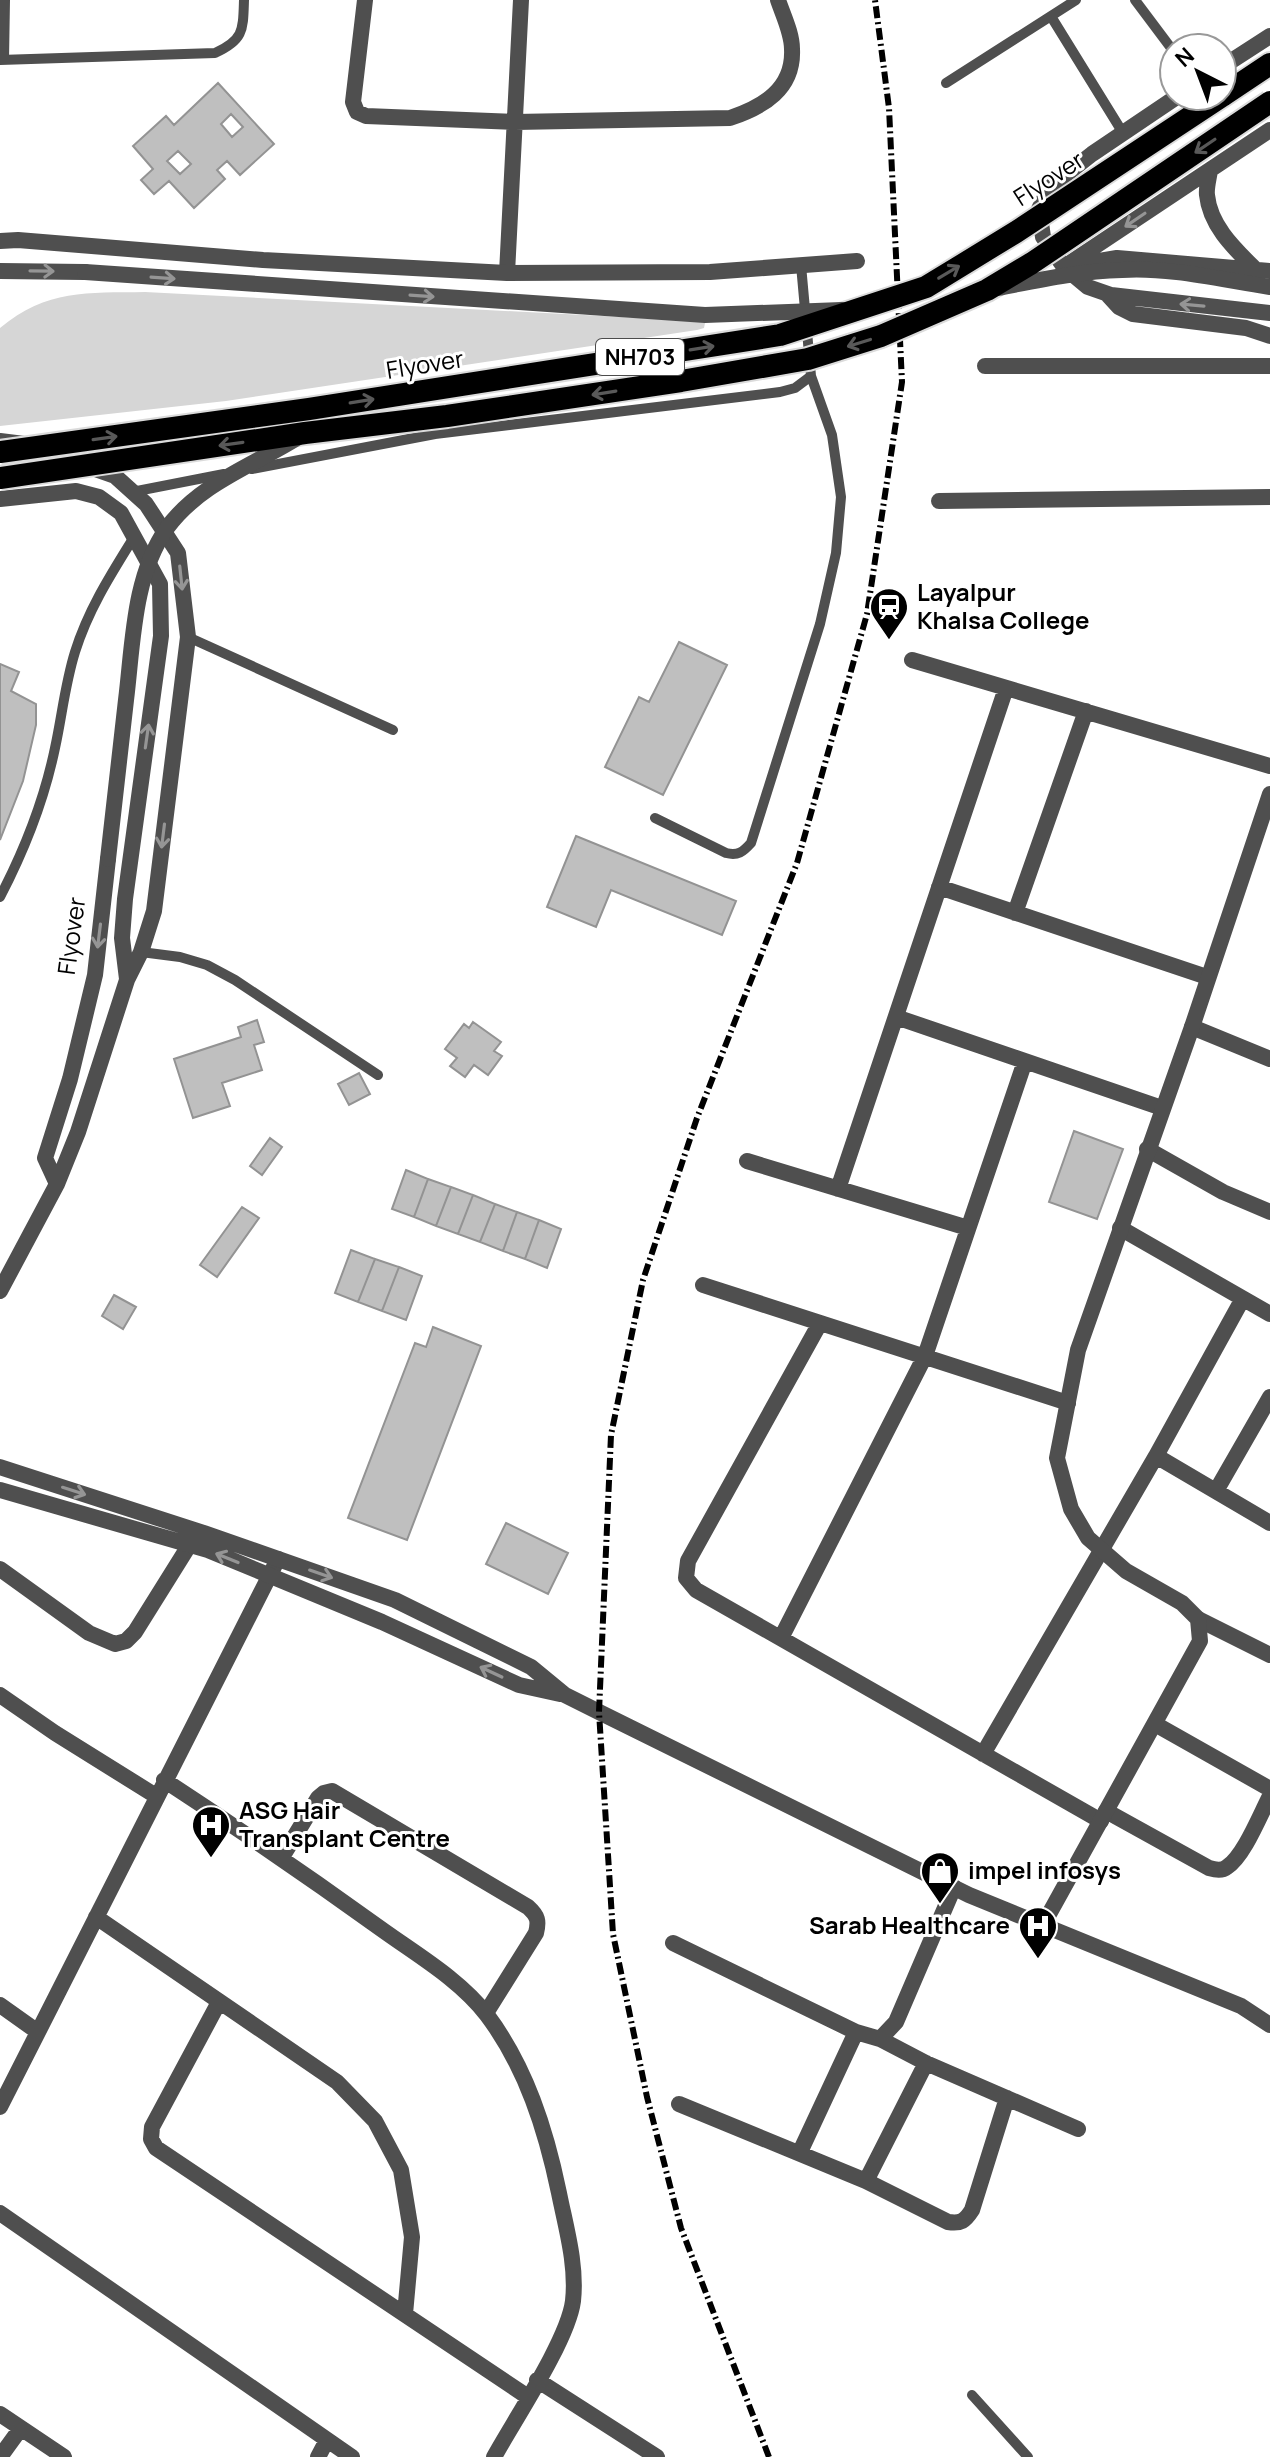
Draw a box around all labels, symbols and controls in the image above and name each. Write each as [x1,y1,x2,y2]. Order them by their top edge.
north arrow [1158,32,1238,112]
text: N [1169,41,1201,74]
one-way arrow [1195,138,1217,154]
street label: Flyover [1006,142,1090,213]
one-way arrow [1124,212,1147,228]
one-way arrow [28,264,55,279]
one-way arrow [937,264,960,280]
one-way arrow [149,271,176,286]
one-way arrow [408,289,435,304]
one-way arrow [1179,298,1206,313]
one-way arrow [847,336,873,351]
road number: NH703 [596,339,684,375]
one-way arrow [689,339,714,354]
street label: Flyover [384,341,466,386]
one-way arrow [592,386,618,401]
one-way arrow [349,393,375,408]
one-way arrow [92,430,117,445]
one-way arrow [219,437,244,452]
one-way arrow [174,564,189,591]
place label: Layalpur Khalsa College [917,575,1089,636]
station icon: Layalpur Khalsa College [868,586,910,641]
one-way arrow [140,723,155,750]
one-way arrow [155,823,170,848]
street label: Flyover [49,895,92,977]
one-way arrow [91,923,106,948]
one-way arrow [62,1484,87,1499]
one-way arrow [215,1549,240,1564]
one-way arrow [308,1567,333,1582]
one-way arrow [480,1664,504,1679]
place label: ASG Hair Transplant Centre [239,1793,450,1854]
hospital icon: ASG Hair Transplant Centre [190,1804,232,1859]
shop icon: impel infosys [919,1850,961,1905]
place label: impel infosys [968,1853,1121,1886]
hospital icon: Sarab Healthcare [1017,1905,1059,1960]
place label: Sarab Healthcare [809,1908,1010,1941]

